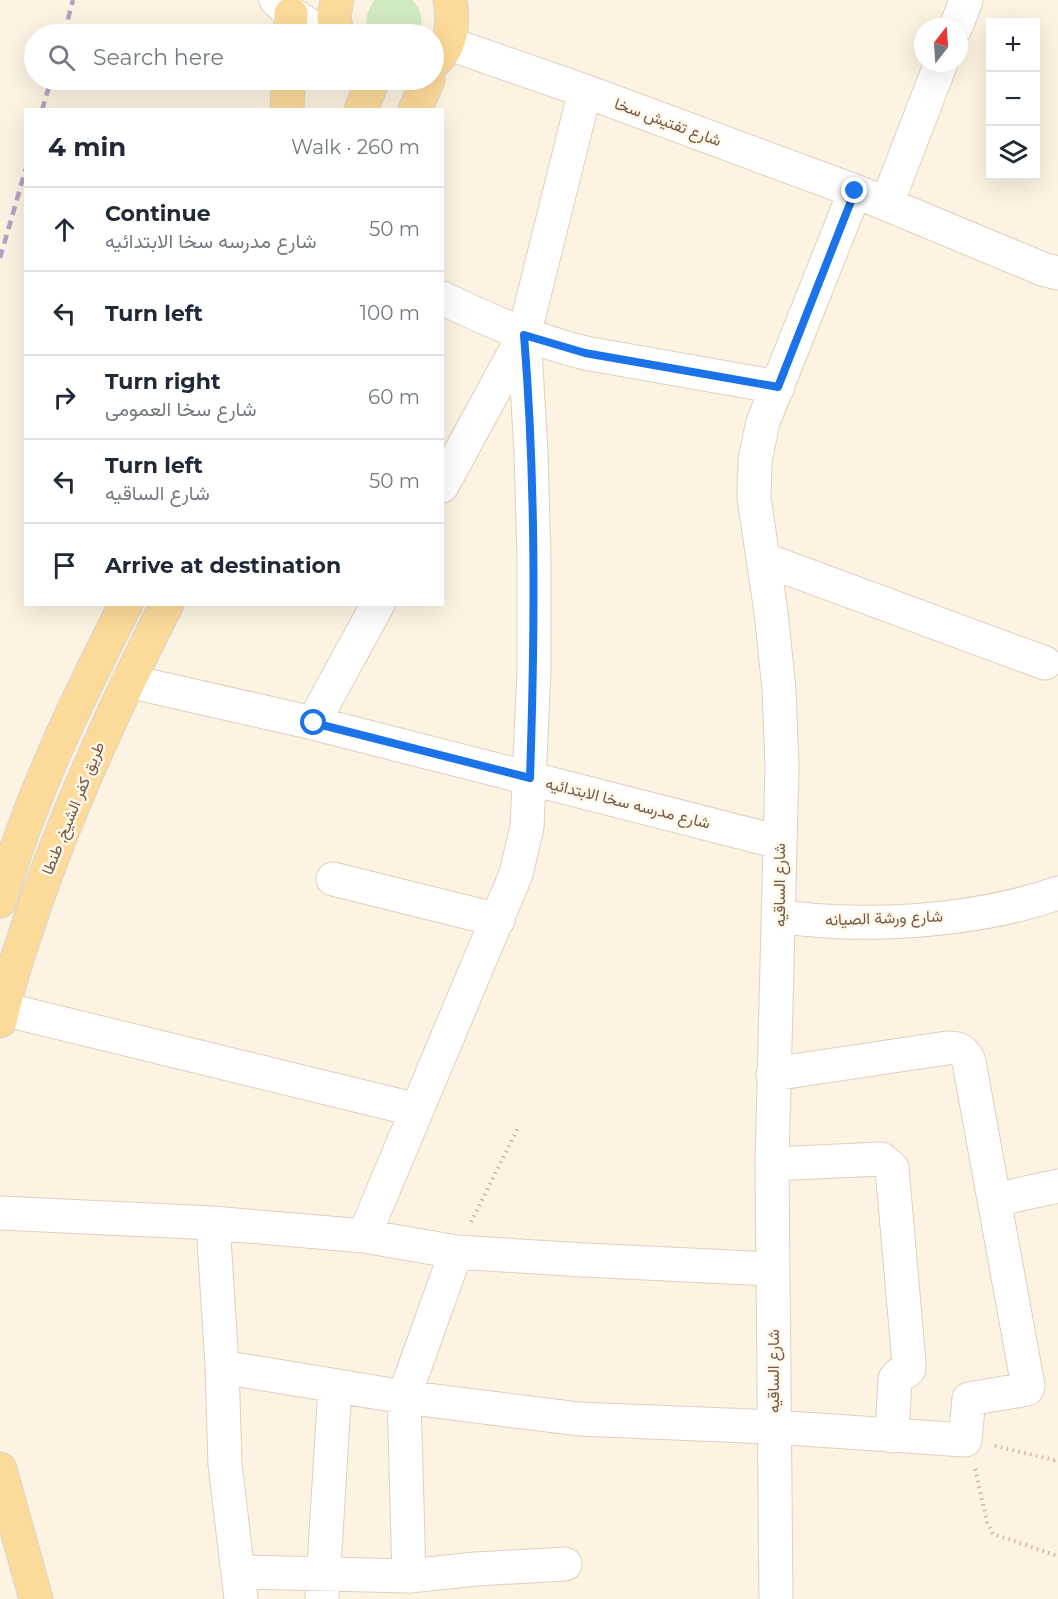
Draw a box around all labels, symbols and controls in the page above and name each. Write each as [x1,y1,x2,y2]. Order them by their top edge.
north arrow [914,18,968,72]
map controls [986,18,1040,180]
button: + [986,18,1040,72]
search box [24,24,444,90]
icon: search [45,41,78,74]
text: Search here [93,44,224,71]
button: − [986,72,1040,126]
street label: شارع تفتيش سخا [611,94,724,152]
button: layers [986,126,1040,180]
text: 4 min [48,131,126,163]
text: Walk · 260 m [291,135,420,159]
route end [841,177,867,203]
text: Continue [105,200,211,227]
icon: ahead [48,213,81,246]
text: 50 m [369,217,420,241]
text: شارع مدرسه سخا الابتدائيه [105,229,316,253]
icon: left [48,297,81,330]
text: Turn left [105,300,203,327]
text: 100 m [360,301,420,325]
text: Turn right [105,368,220,395]
icon: right [48,381,81,414]
text: 60 m [368,385,420,409]
text: شارع سخا العمومى [105,397,257,421]
text: Turn left [105,452,203,479]
icon: left [48,465,81,498]
text: 50 m [369,469,420,493]
text: شارع الساقيه [105,481,210,505]
icon: arrive [48,549,81,582]
text: Arrive at destination [105,552,341,579]
route start [300,709,326,735]
street label: طريق كفر الشيخ, طنطا [38,739,110,878]
street label: شارع مدرسه سخا الابتدائيه [543,773,712,835]
street label: شارع الساقيه [770,843,791,927]
street label: شارع ورشة الصيانه [825,906,943,932]
street label: شارع الساقيه [764,1329,785,1413]

